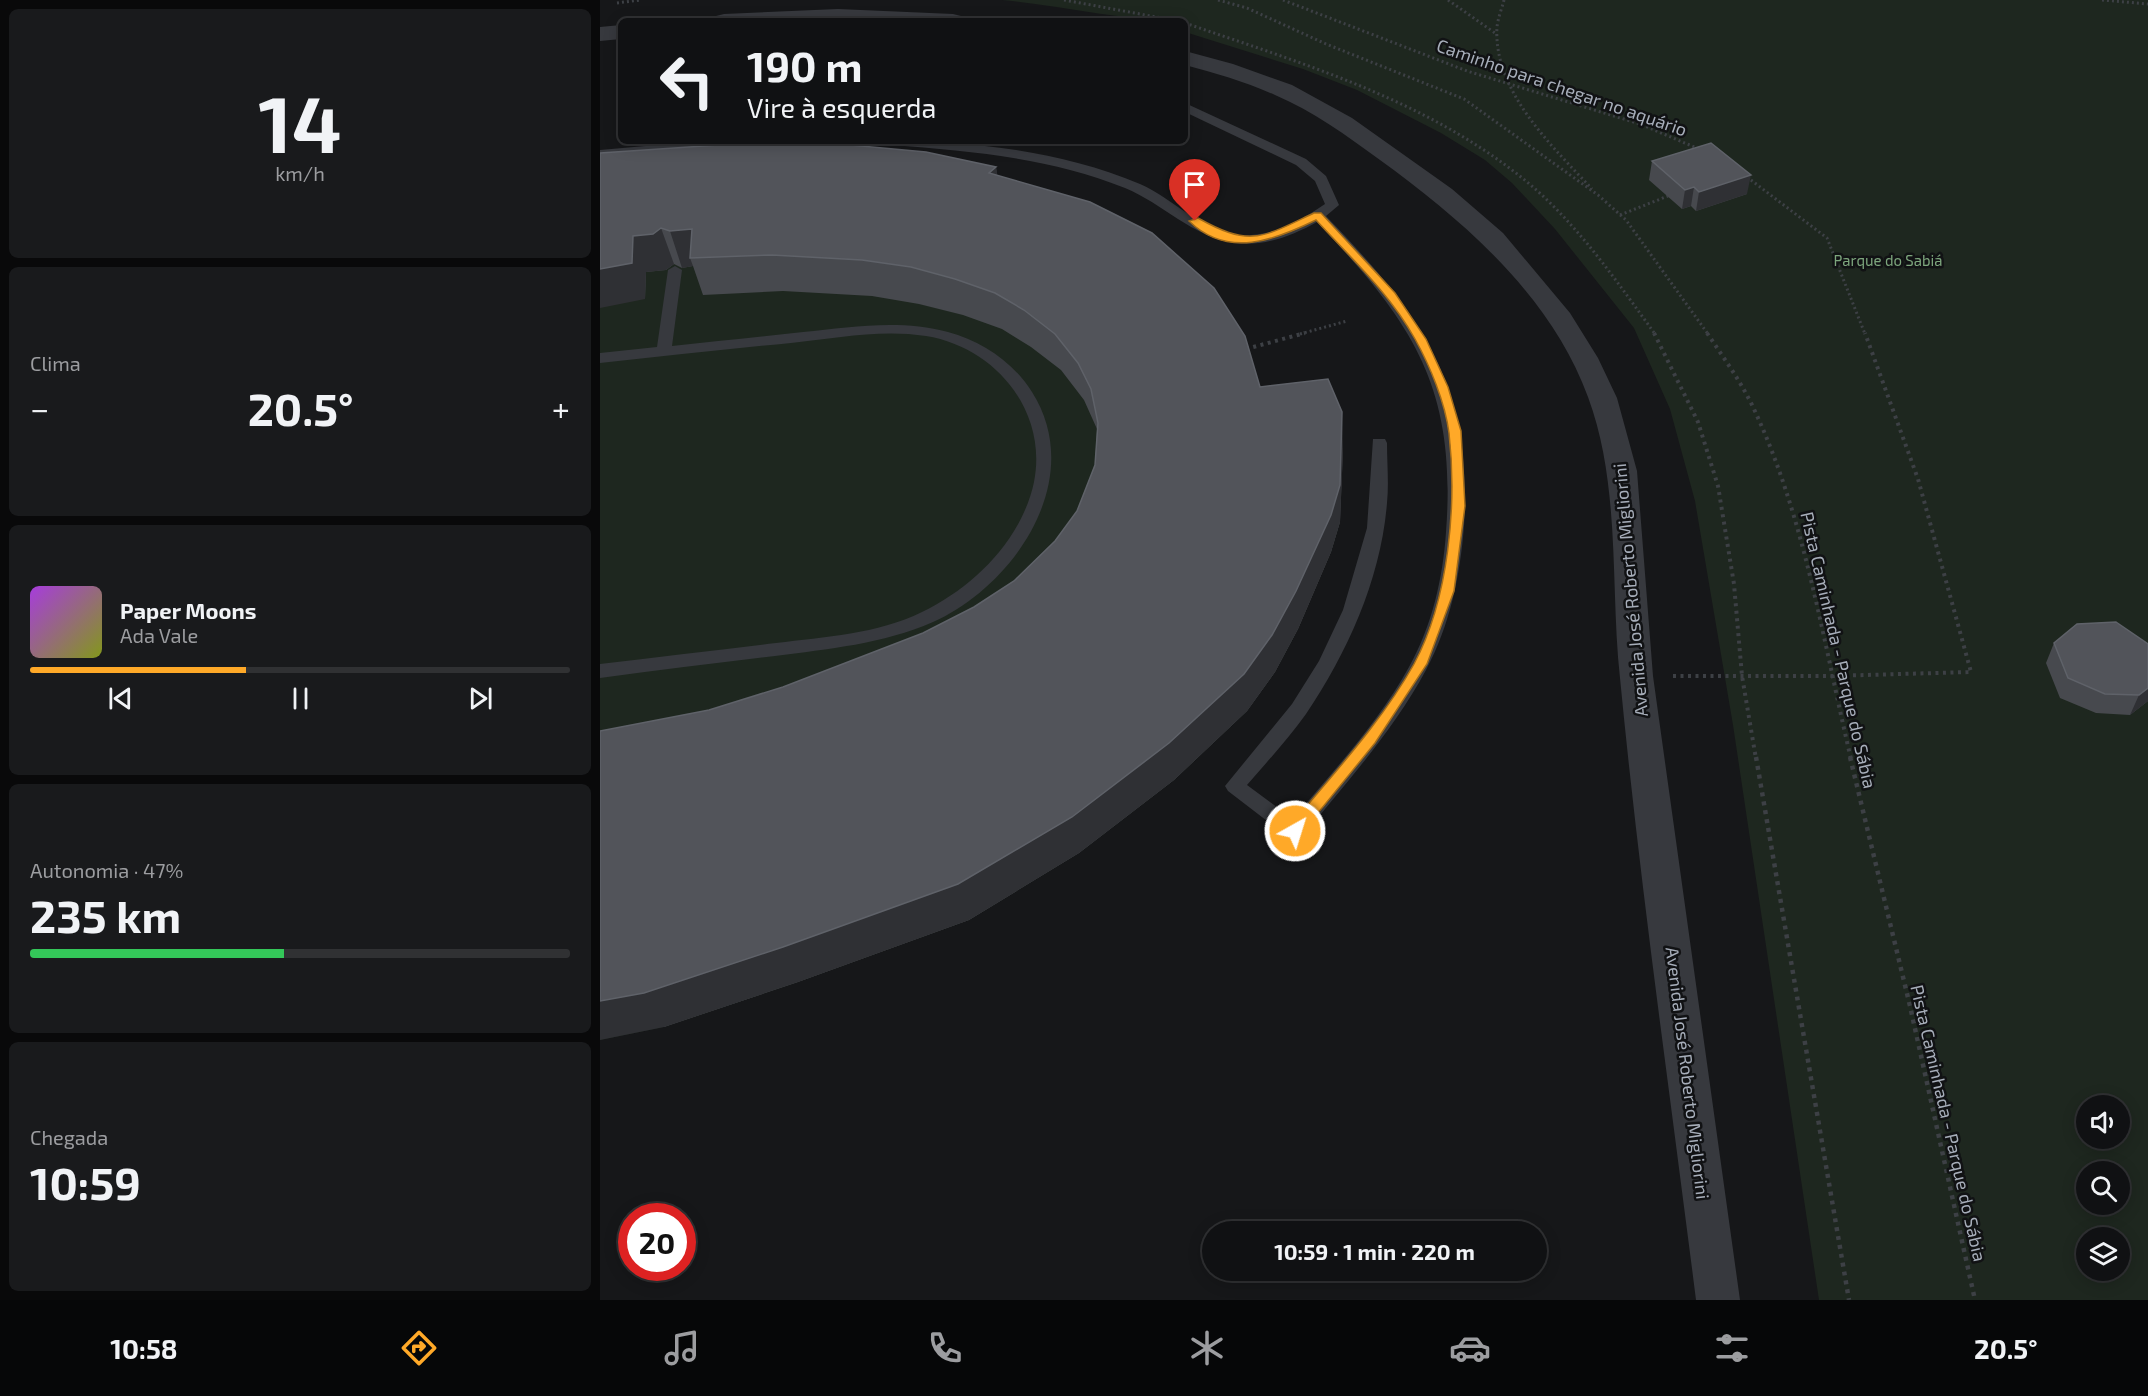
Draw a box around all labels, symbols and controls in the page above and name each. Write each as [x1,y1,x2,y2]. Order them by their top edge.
street label: Caminho para chegar no aquário [1434,34,1690,140]
text: 190 m [747,40,863,90]
icon: left [648,42,726,120]
text: 14 [258,75,342,169]
text: Vire à esquerda [747,91,936,123]
pin [1169,159,1220,221]
text: km/h [275,161,325,185]
icon: arrive [1178,168,1211,201]
park label: Parque do Sabiá [1834,251,1943,269]
text: Clima [30,351,81,375]
text: 20.5° [248,381,353,435]
text: − [30,388,49,428]
text: + [552,388,570,428]
street label: Avenida José Roberto Migliorini [1608,462,1652,718]
street label: Pista Caminhada - Parque do Sábia [1796,510,1882,790]
text: Paper Moons [120,597,256,623]
text: Ada Vale [120,623,198,647]
icon: previous [104,682,137,715]
icon: pause [284,682,317,715]
icon: next [464,682,497,715]
position arrow [1263,799,1327,863]
text: Autonomia · 47% [30,858,183,882]
text: 235 km [30,888,181,942]
street label: Avenida José Roberto Migliorini [1662,945,1714,1201]
street label: Pista Caminhada - Parque do Sábia [1906,983,1992,1263]
map controls [2076,1095,2130,1281]
button: sound [2076,1095,2130,1149]
text: Chegada [30,1125,108,1149]
text: 10:59 [30,1155,141,1209]
button: search [2076,1161,2130,1215]
speed limit sign: 20 [618,1203,696,1281]
button: layers [2076,1227,2130,1281]
text: 10:59 · 1 min · 220 m [1274,1238,1475,1264]
icon: directions [398,1327,440,1369]
icon: music [661,1327,703,1369]
icon: phone [924,1327,966,1369]
icon: climate [1186,1327,1228,1369]
icon: car [1449,1327,1491,1369]
icon: filters [1711,1327,1753,1369]
text: 10:58 [110,1332,178,1364]
text: 20.5° [1974,1332,2038,1364]

